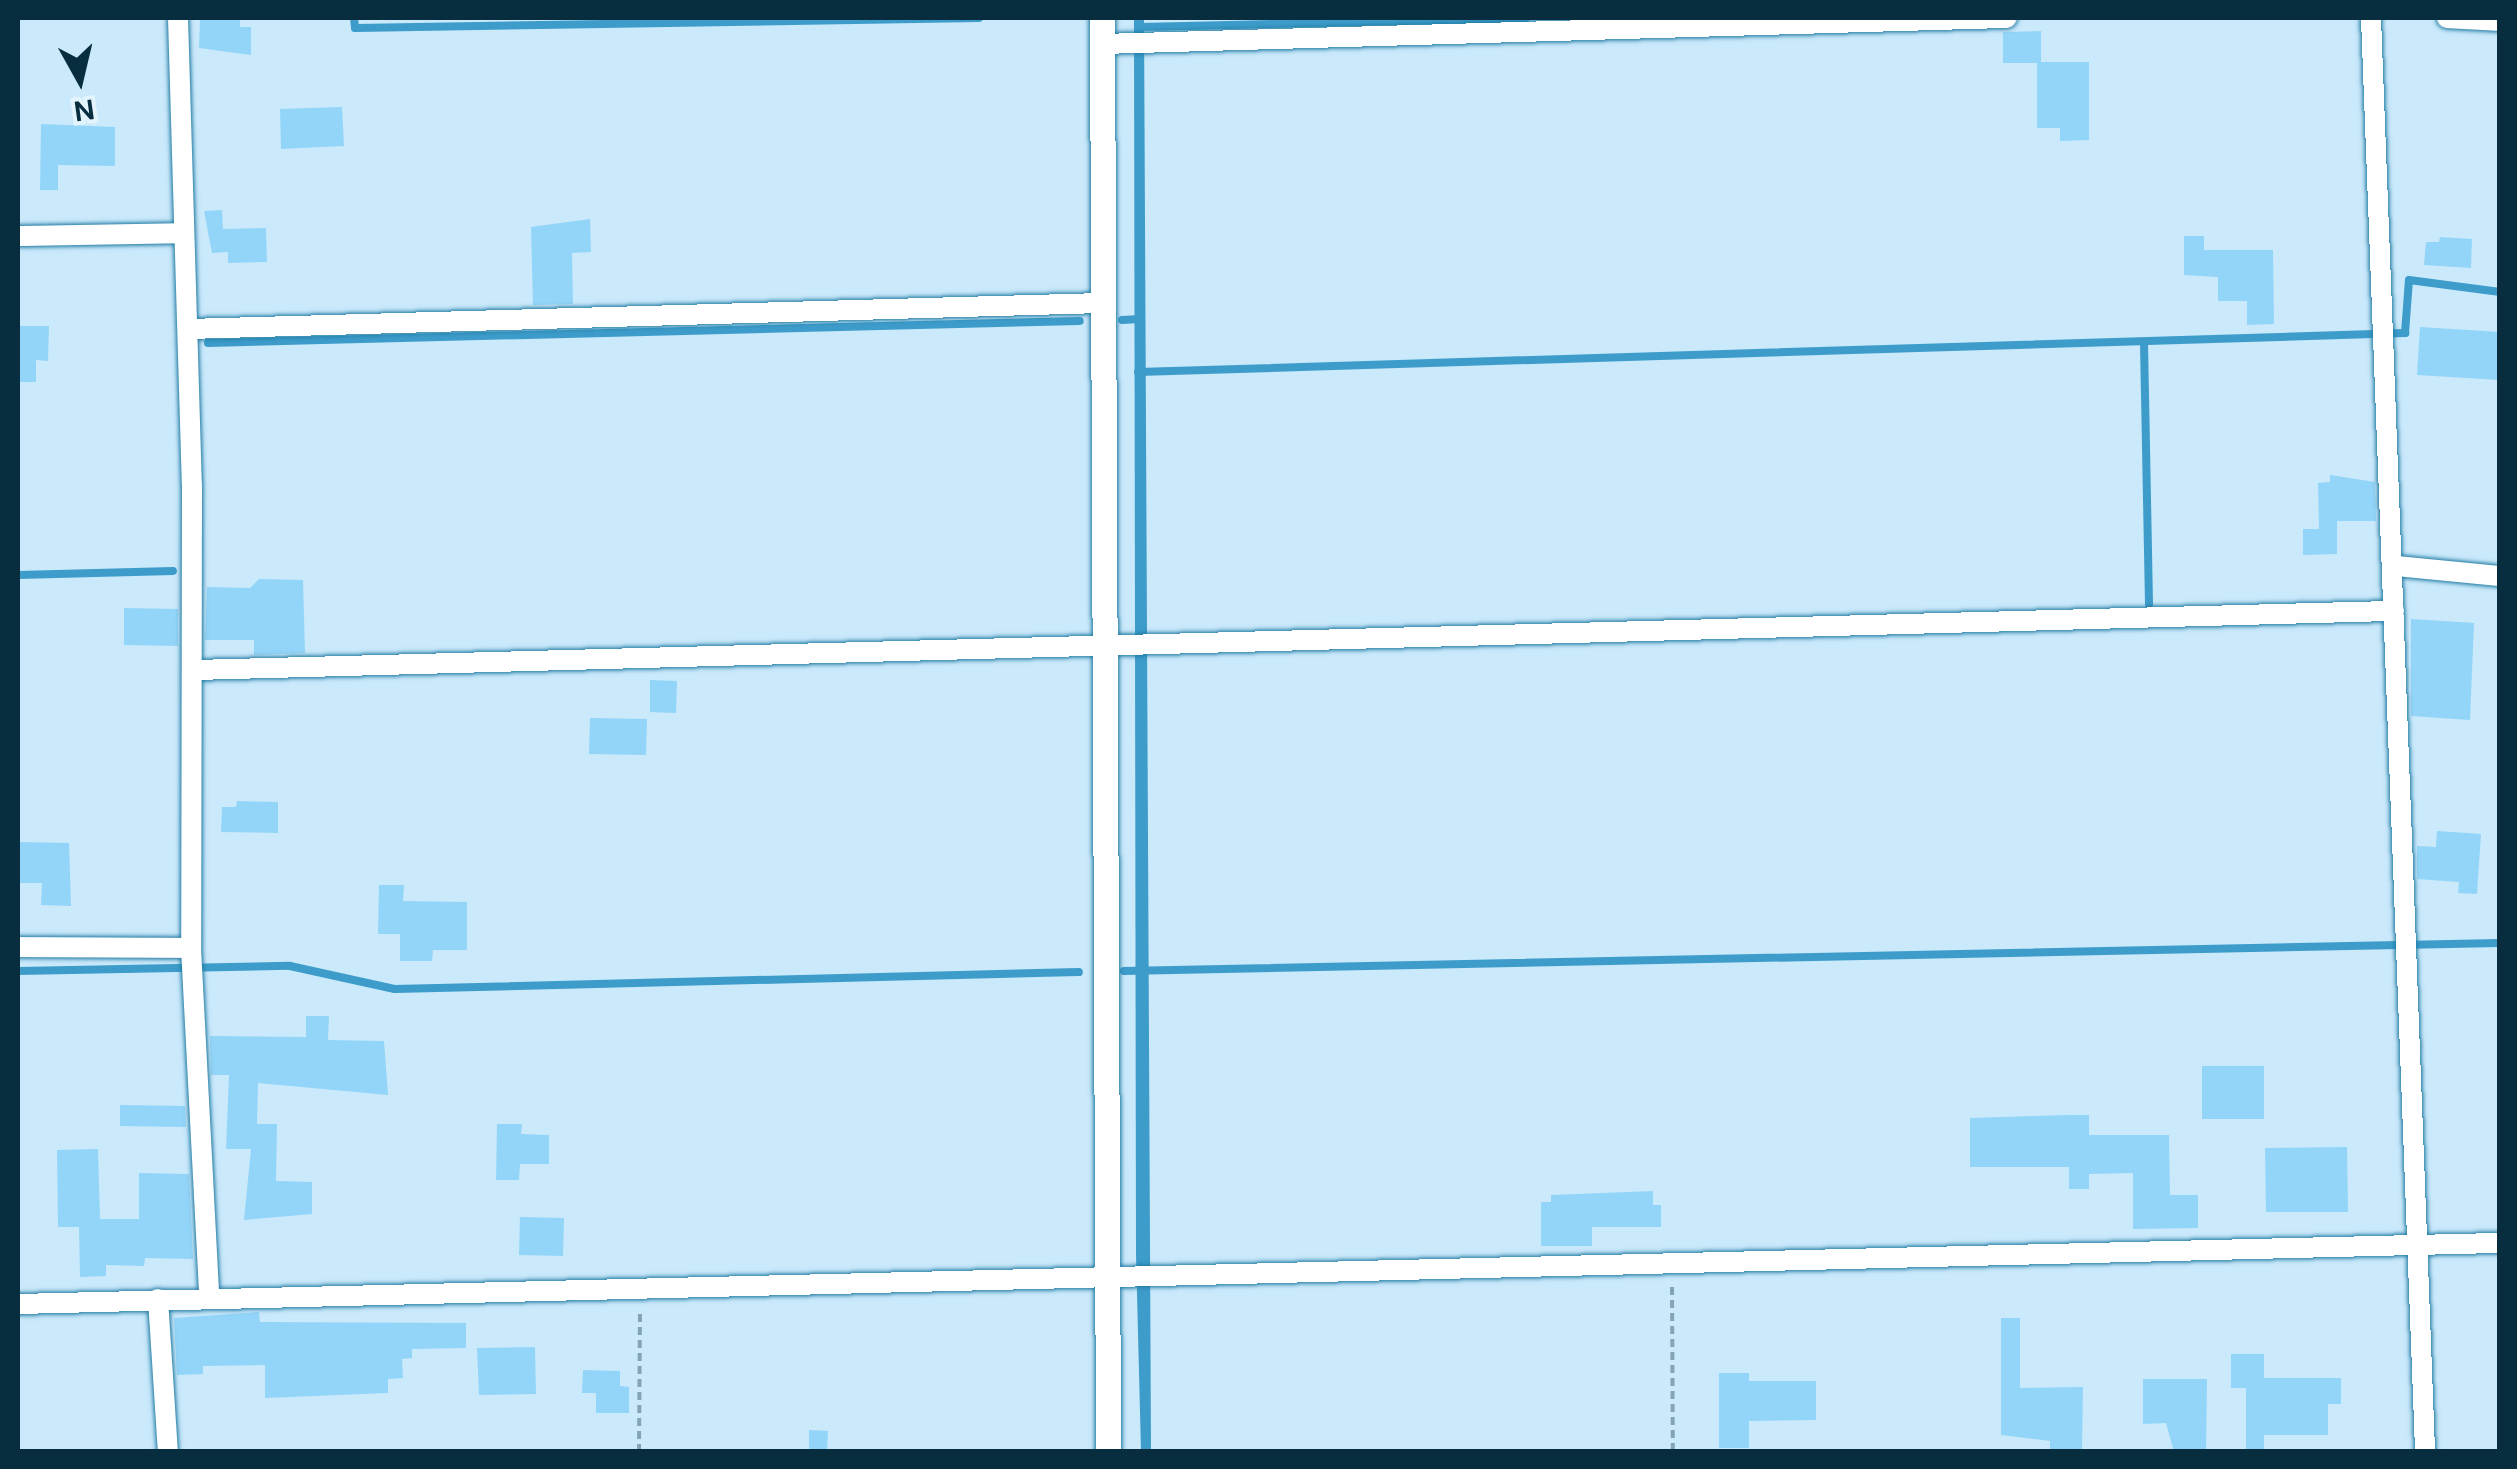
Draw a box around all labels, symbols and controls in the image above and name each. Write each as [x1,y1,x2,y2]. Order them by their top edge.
north arrow [30,30,130,130]
text: N [72,90,97,130]

